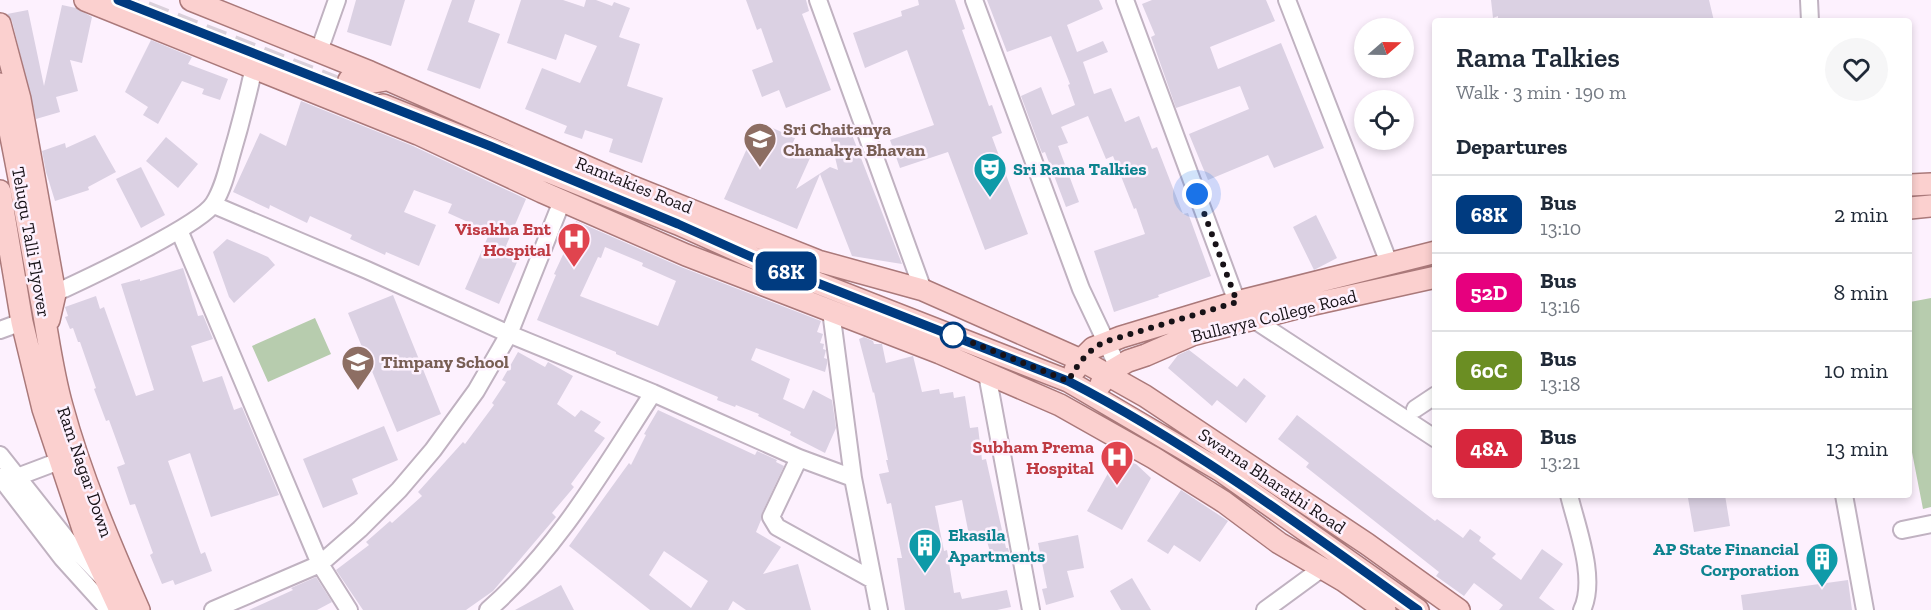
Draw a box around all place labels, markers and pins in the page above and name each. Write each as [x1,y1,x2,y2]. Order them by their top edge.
place label: Sri Chaitanya Chanakya Bhavan [783,118,926,161]
school or university icon: Sri Chaitanya Chanakya Bhavan [742,121,778,168]
theatre icon: Sri Rama Talkies [972,151,1008,198]
place label: Sri Rama Talkies [1013,158,1147,180]
place label: Visakha Ent Hospital [455,218,552,261]
hospital icon: Visakha Ent Hospital [556,221,592,268]
unlabelled marker [940,322,966,348]
school or university icon: Timpany School [340,344,376,391]
place label: Timpany School [381,351,509,373]
place label: Subham Prema Hospital [973,436,1094,479]
hospital icon: Subham Prema Hospital [1099,439,1135,486]
place label: Ekasila Apartments [948,524,1045,567]
building icon: Ekasila Apartments [907,527,943,574]
place label: AP State Financial Corporation [1653,538,1799,581]
building icon: AP State Financial Corporation [1804,541,1840,588]

